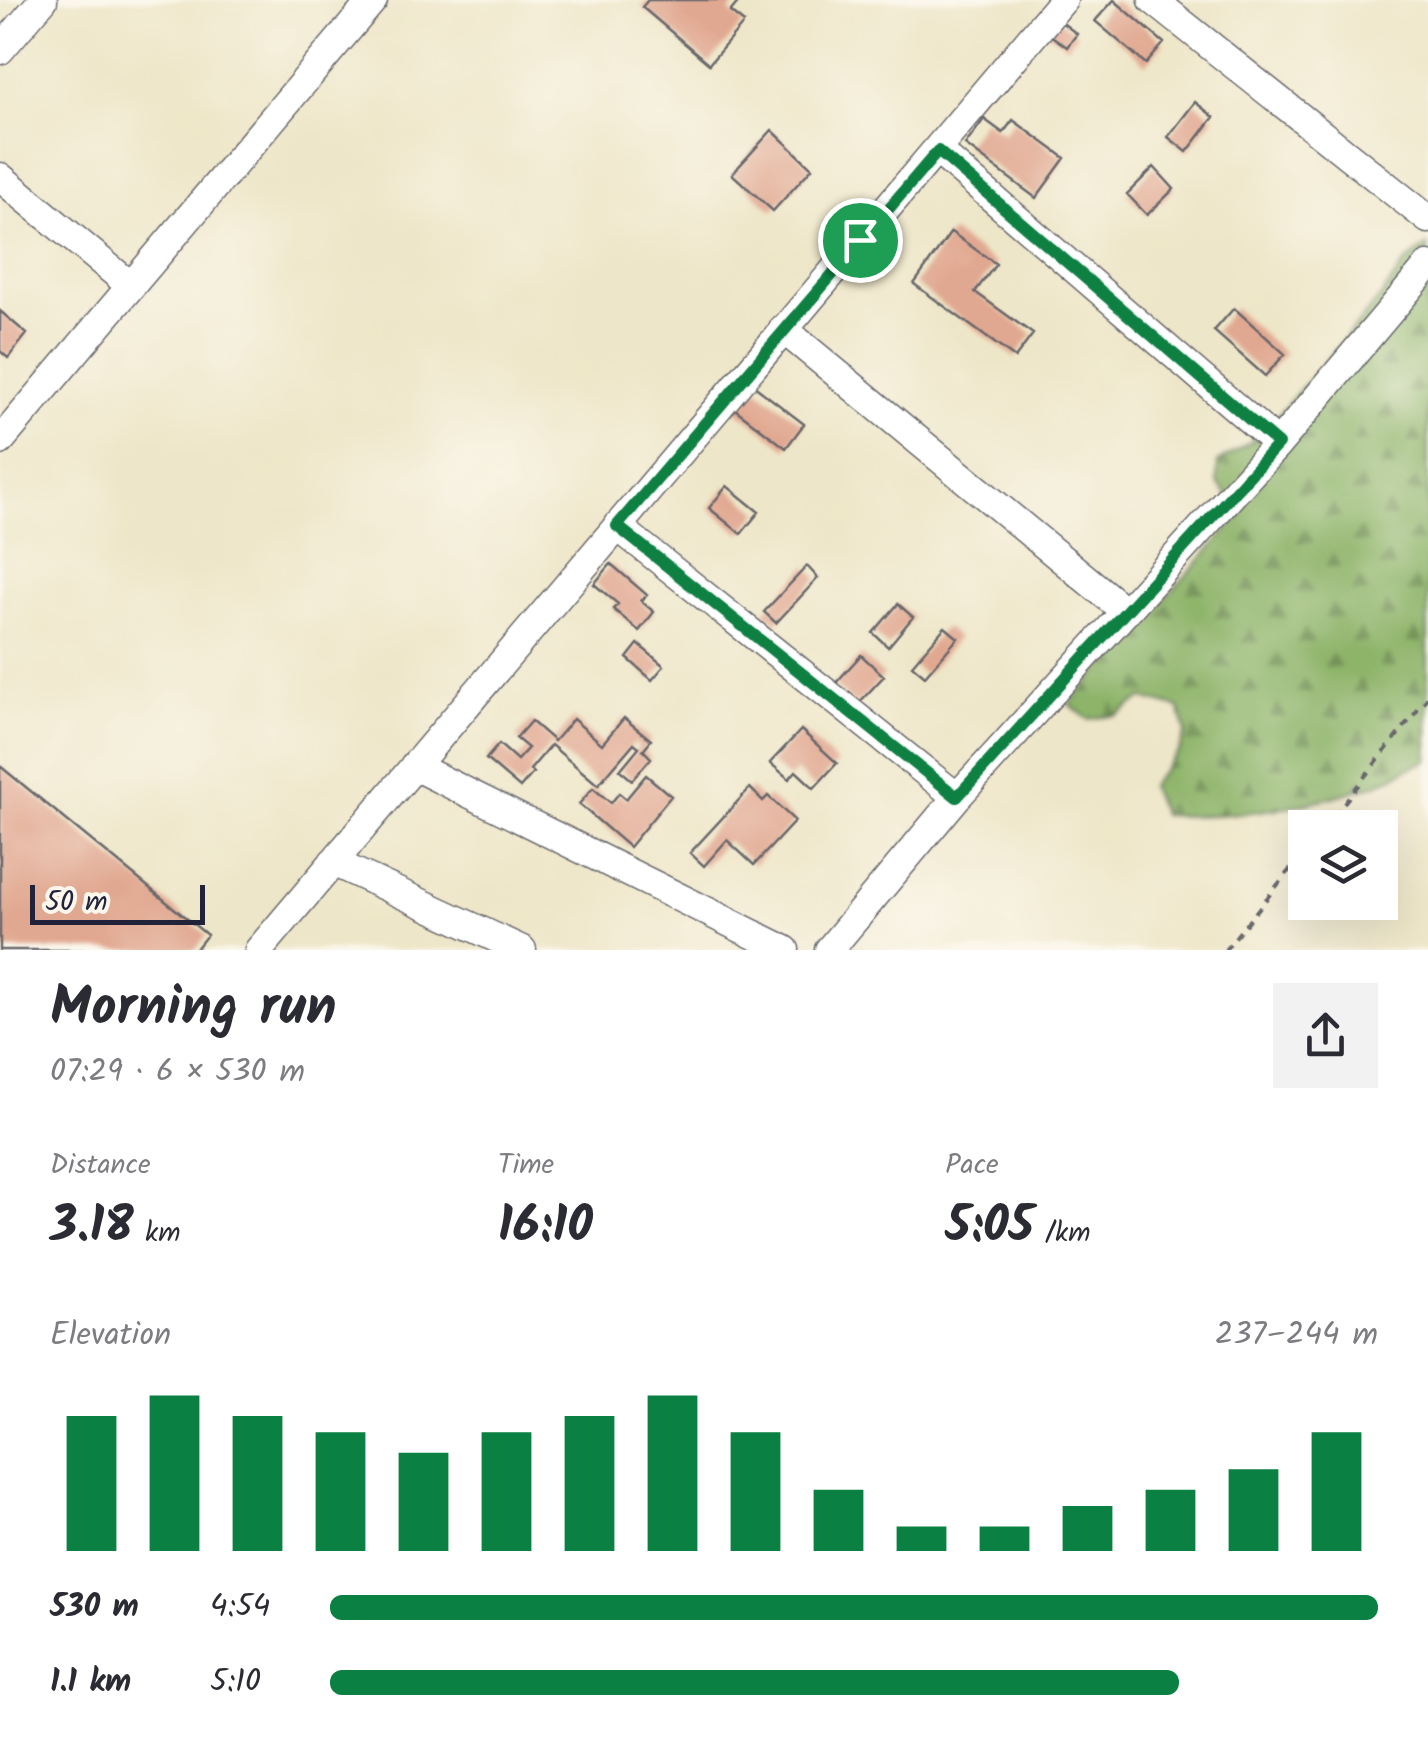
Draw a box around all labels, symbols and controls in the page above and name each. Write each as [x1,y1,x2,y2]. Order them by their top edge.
pin [818,198,903,283]
icon: arrive [833,213,888,268]
map controls [1288,810,1398,920]
button: layers [1288,810,1398,920]
scale bar [30,880,205,924]
text: 50 m [45,880,108,925]
text: Morning run [50,966,337,1053]
button: share [1273,983,1378,1088]
text: 07:29 · 6 × 530 m [50,1047,305,1098]
text: Distance [50,1143,151,1188]
text: Time [498,1143,554,1188]
text: Pace [945,1143,999,1188]
text: 3.18 [50,1188,134,1268]
text: 16:10 [498,1188,593,1268]
text: 5:05 [945,1188,1034,1268]
text: km [134,1211,180,1256]
text: /km [1034,1211,1090,1256]
text: Elevation [50,1310,171,1361]
text: 237–244 m [1215,1310,1378,1361]
text: 530 m [50,1582,139,1633]
text: 4:54 [210,1582,270,1633]
text: 1.1 km [50,1657,131,1708]
text: 5:10 [210,1657,261,1708]

